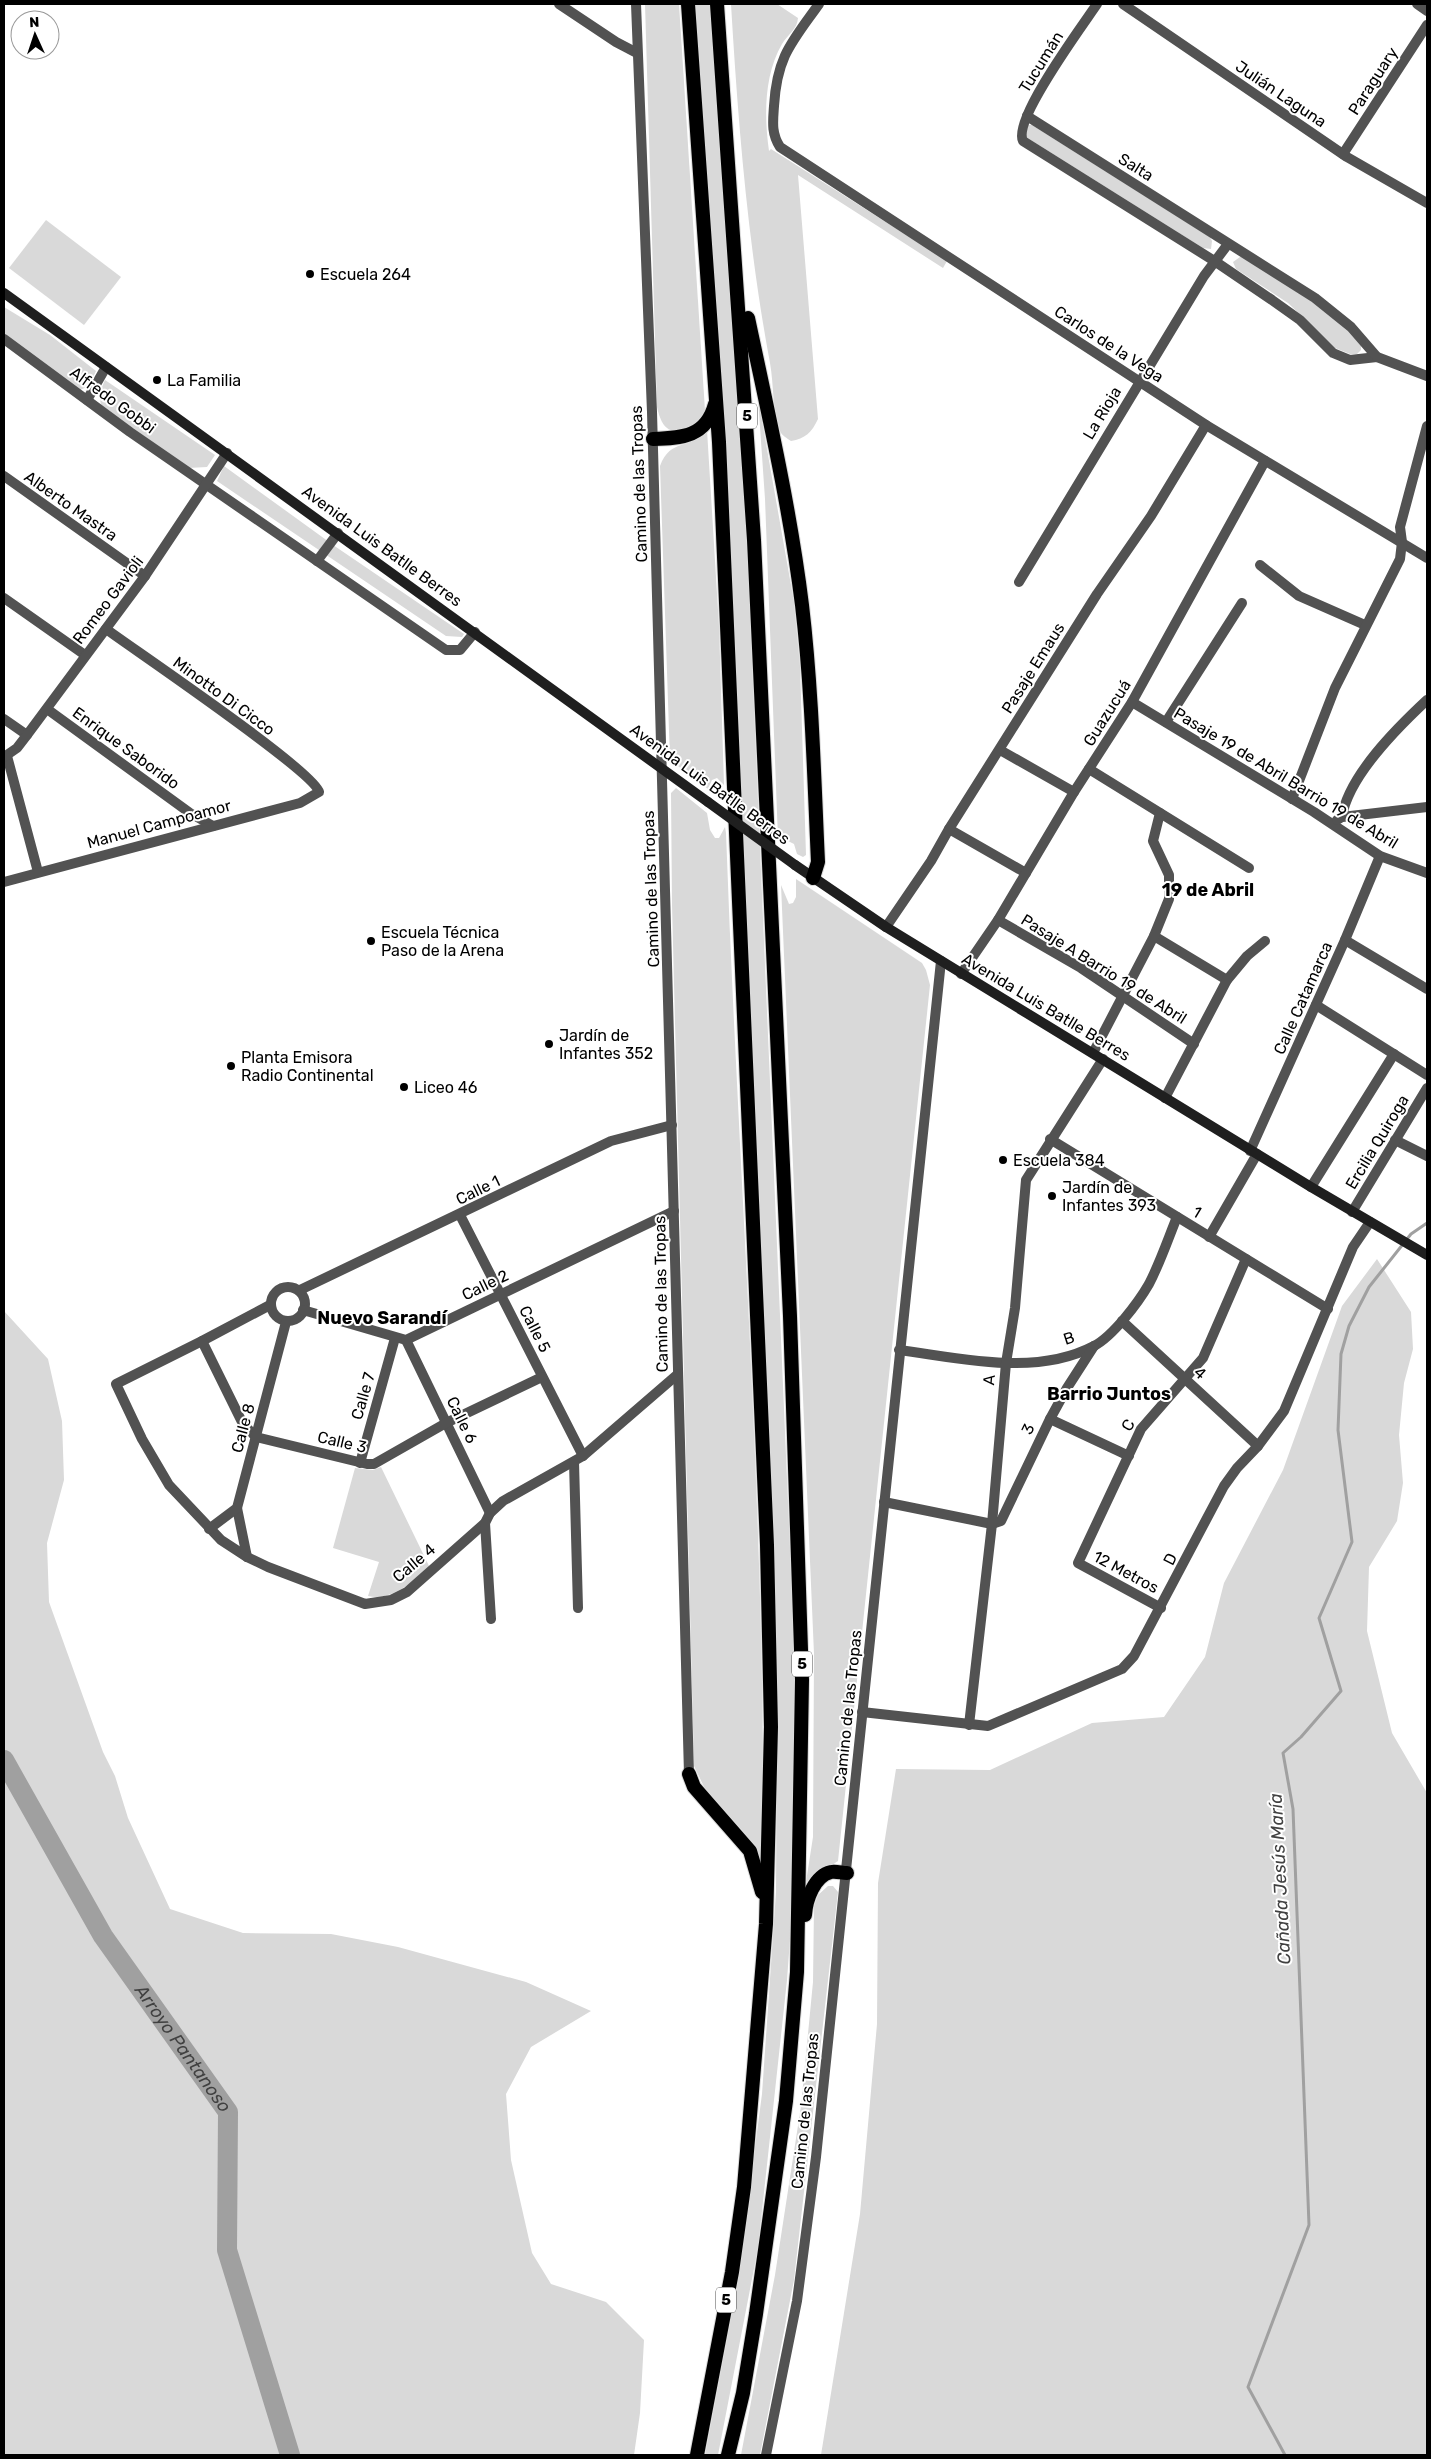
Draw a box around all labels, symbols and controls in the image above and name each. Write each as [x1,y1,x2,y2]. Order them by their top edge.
north arrow [10,10,60,60]
text: N [29,14,40,31]
street label: Tucumán [1015,28,1067,96]
street label: Paraguary [1344,44,1402,118]
street label: Julián Laguna [1232,57,1330,131]
street label: Salta [1115,149,1157,185]
place label: Escuela 264 [320,265,411,284]
marker: Escuela 264 [304,268,316,280]
street label: Carlos de la Vega [1051,302,1167,386]
street label: Alfredo Gobbi [66,363,160,437]
place label: La Familia [167,371,241,390]
marker: La Familia [151,374,163,386]
street label: La Rioja [1079,383,1125,443]
road number: 5 [737,404,757,428]
street label: Camino de las Tropas [627,405,651,563]
street label: Alberto Mastra [21,467,121,545]
street label: Avenida Luis Batlle Berres [298,482,466,610]
street label: Romeo Gavioli [69,552,147,648]
street label: Pasaje Emaus [997,619,1069,717]
street label: Minotto Di Cicco [169,653,279,739]
street label: Guazucuá [1079,676,1135,750]
street label: Enrique Saborido [69,703,183,793]
street label: Pasaje 19 de Abril Barrio 19 de Abril [1170,703,1402,853]
street label: Avenida Luis Batlle Berres [626,720,794,848]
street label: Manuel Campoamor [85,796,233,852]
street label: Camino de las Tropas [639,810,663,968]
district label: 19 de Abril [1162,879,1254,901]
street label: Pasaje A Barrio 19 de Abril [1018,910,1190,1028]
place label: Escuela Técnica Paso de la Arena [381,923,504,960]
marker: Escuela Técnica Paso de la Arena [365,935,377,947]
street label: Calle Catamarca [1270,939,1336,1057]
street label: Avenida Luis Batlle Berres [958,949,1134,1065]
place label: Jardín de Infantes 352 [559,1026,653,1063]
marker: Jardín de Infantes 352 [543,1038,555,1050]
place label: Planta Emisora Radio Continental [241,1048,374,1085]
marker: Planta Emisora Radio Continental [225,1060,237,1072]
place label: Liceo 46 [414,1078,478,1097]
marker: Liceo 46 [398,1081,410,1093]
street label: Ercilia Quiroga [1341,1091,1413,1193]
place label: Escuela 384 [1013,1151,1105,1170]
marker: Escuela 384 [997,1154,1009,1166]
street label: Calle 1 [453,1171,503,1209]
place label: Jardín de Infantes 393 [1062,1178,1156,1215]
marker: Jardín de Infantes 393 [1046,1190,1058,1202]
street label: 1 [1189,1202,1205,1222]
street label: Camino de las Tropas [650,1215,672,1373]
street label: Calle 2 [459,1266,511,1304]
street label: Calle 5 [515,1303,555,1355]
district label: Nuevo Sarandí [317,1307,448,1329]
street label: B [1061,1327,1077,1349]
street label: 4 [1190,1363,1210,1383]
street label: Calle 7 [347,1370,379,1422]
street label: A [979,1374,999,1386]
district label: Barrio Juntos [1047,1383,1171,1405]
street label: Calle 6 [443,1393,482,1447]
street label: Calle 8 [227,1401,259,1455]
street label: C [1117,1416,1139,1434]
street label: 3 [1017,1421,1039,1437]
street label: Calle 3 [316,1427,368,1457]
street label: Calle 4 [389,1540,439,1586]
street label: 12 Metros [1090,1547,1162,1597]
street label: D [1159,1550,1181,1568]
street label: Camino de las Tropas [830,1629,866,1787]
road number: 5 [792,1652,812,1676]
water label: Cañada Jesús María [1265,1792,1295,1965]
water label: Arroyo Pantanoso [130,1980,236,2117]
street label: Camino de las Tropas [787,2032,823,2190]
road number: 5 [716,2288,736,2312]

